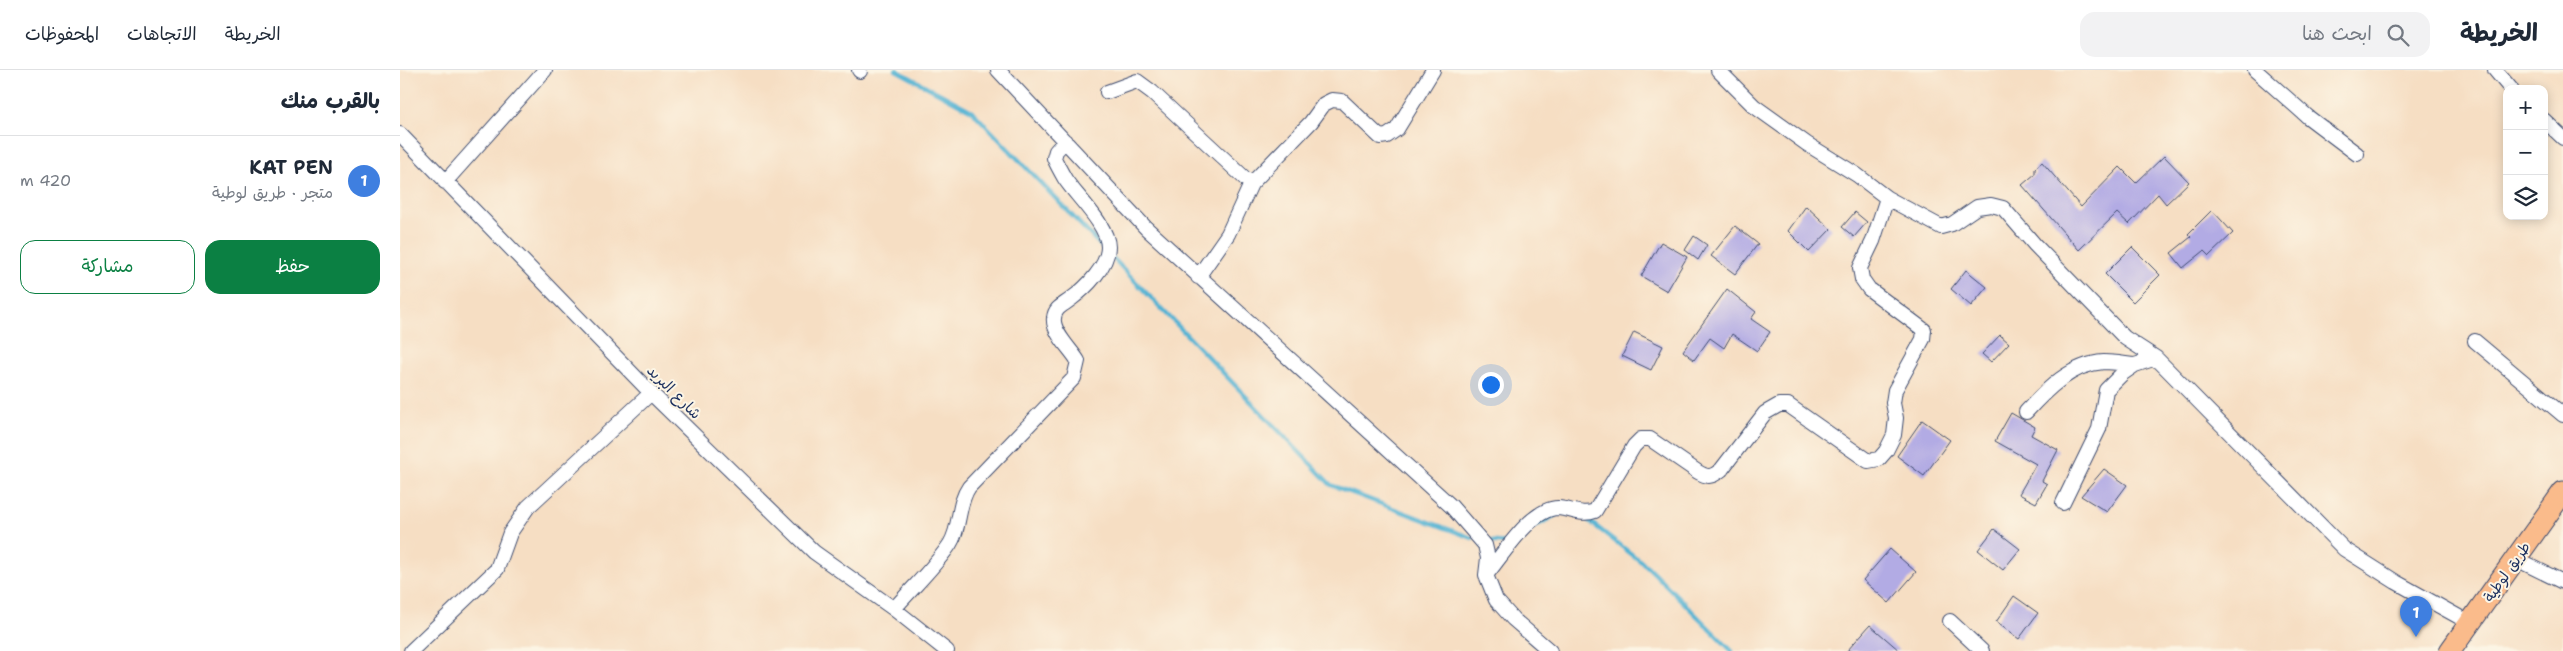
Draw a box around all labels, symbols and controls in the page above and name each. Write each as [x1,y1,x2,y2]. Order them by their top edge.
search box [2080,12,2430,57]
text: الخريطة [2460,17,2538,49]
text: ابحث هنا [2302,21,2372,46]
icon: search [2384,21,2412,49]
text: المحفوظات [25,22,99,46]
text: الاتجاهات [127,22,197,46]
text: الخريطة [225,22,281,46]
map controls [2503,85,2548,220]
button: + [2503,85,2548,130]
text: بالقرب منك [281,87,380,115]
button: − [2503,130,2548,175]
text: KAT PEN [249,155,333,180]
text: 420 m [20,170,71,191]
text: 1 [360,170,368,191]
button: layers [2503,175,2548,220]
text: متجر · طريق لوطية [212,182,333,203]
button: مشاركة [20,240,195,294]
button: حفظ [205,240,380,294]
street label: شارع البريد [643,361,705,423]
your location [1478,372,1504,398]
street label: طريق لوطية [2479,538,2535,606]
pin: 1 [2400,596,2432,637]

